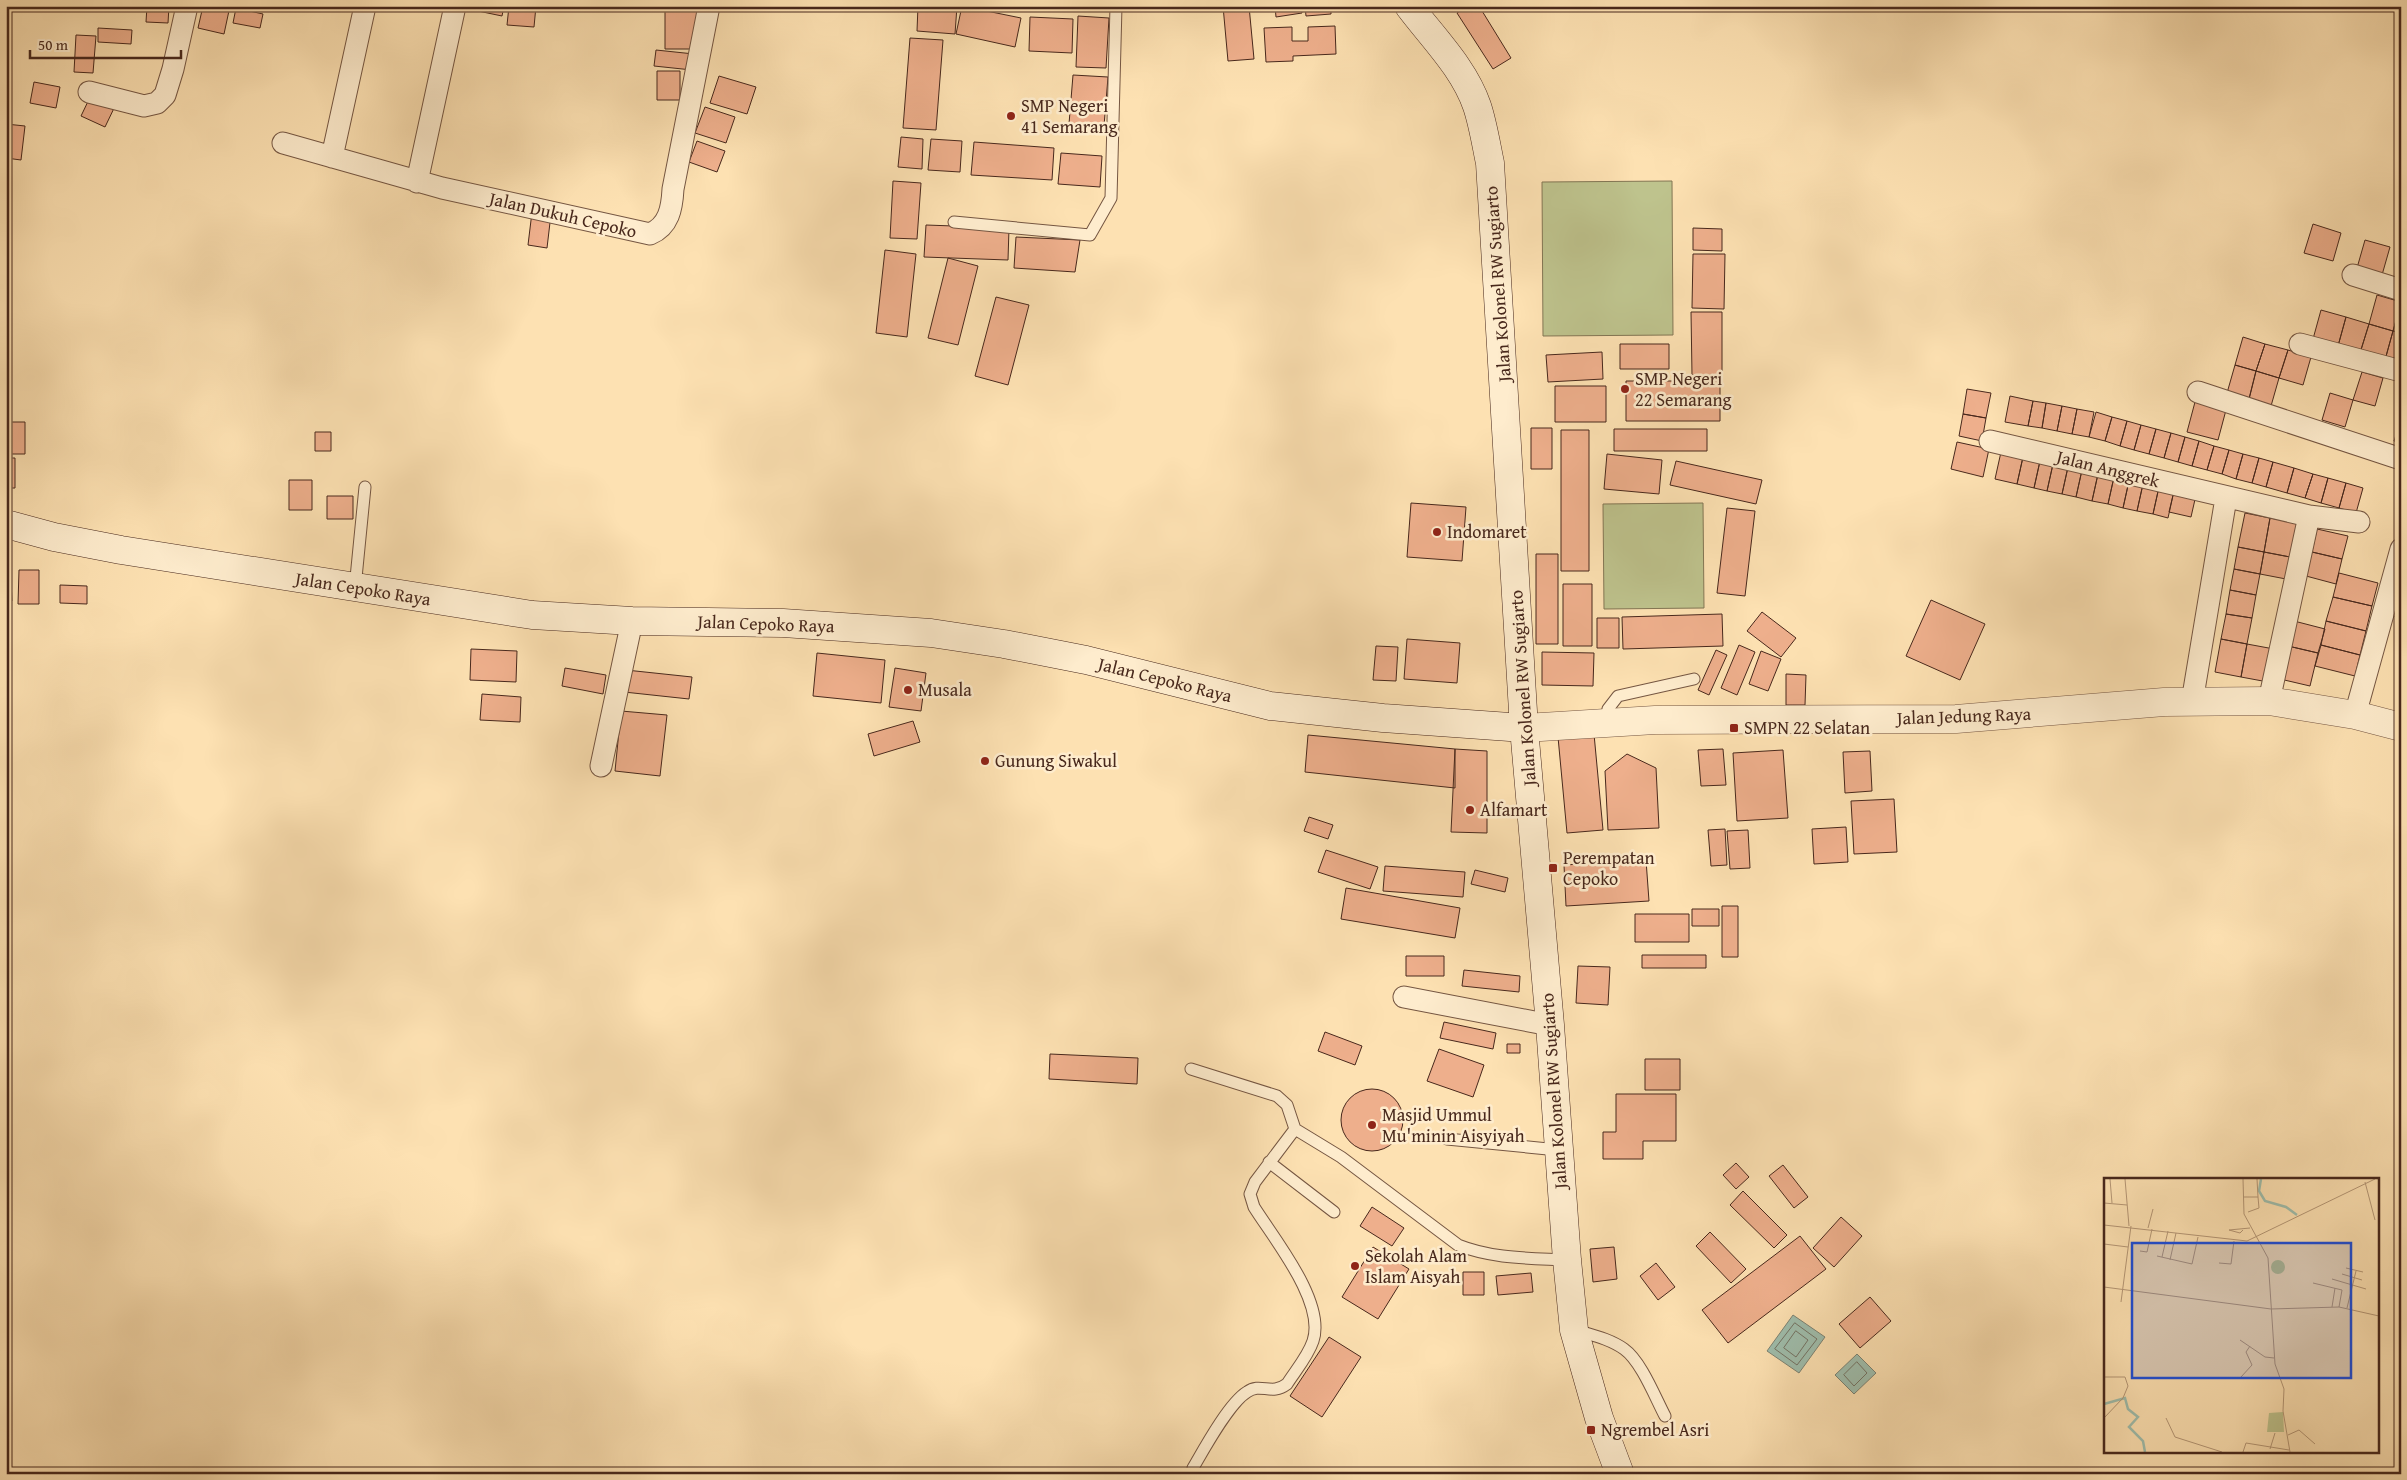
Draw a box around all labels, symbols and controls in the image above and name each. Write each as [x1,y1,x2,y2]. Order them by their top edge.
scale bar [30,28,181,60]
text: 50 m [38,34,69,55]
place label: SMP Negeri 41 Semarang [1021,92,1118,140]
marker: SMP Negeri 41 Semarang [1005,110,1017,122]
street label: Jalan Dukuh Cepoko [485,184,639,245]
street label: Jalan Kolonel RW Sugiarto [1477,185,1518,385]
place label: SMP Negeri 22 Semarang [1635,365,1732,413]
marker: SMP Negeri 22 Semarang [1619,383,1631,395]
street label: Jalan Anggrek [2052,442,2163,495]
place label: Indomaret [1447,518,1527,545]
marker: Indomaret [1431,526,1443,538]
street label: Jalan Cepoko Raya [291,564,433,613]
street label: Jalan Kolonel RW Sugiarto [1502,589,1543,789]
street label: Jalan Cepoko Raya [695,608,835,639]
street label: Jalan Cepoko Raya [1093,649,1235,709]
place label: Musala [918,676,972,703]
marker: Musala [902,684,914,696]
street label: Jalan Jedung Raya [1894,700,2032,731]
place label: SMPN 22 Selatan [1744,714,1870,741]
marker: SMPN 22 Selatan [1728,722,1740,734]
place label: Gunung Siwakul [995,747,1117,774]
marker: Gunung Siwakul [979,755,991,767]
place label: Alfamart [1480,796,1548,823]
marker: Alfamart [1464,804,1476,816]
place label: Perempatan Cepoko [1563,844,1655,892]
marker: Perempatan Cepoko [1547,862,1559,874]
street label: Jalan Kolonel RW Sugiarto [1533,992,1574,1192]
place label: Masjid Ummul Mu'minin Aisyiyah [1382,1101,1525,1149]
marker: Masjid Ummul Mu'minin Aisyiyah [1366,1119,1378,1131]
inset map [2104,1178,2380,1452]
place label: Sekolah Alam Islam Aisyah [1365,1242,1467,1290]
marker: Sekolah Alam Islam Aisyah [1349,1260,1361,1272]
place label: Ngrembel Asri [1601,1416,1709,1443]
marker: Ngrembel Asri [1585,1424,1597,1436]

